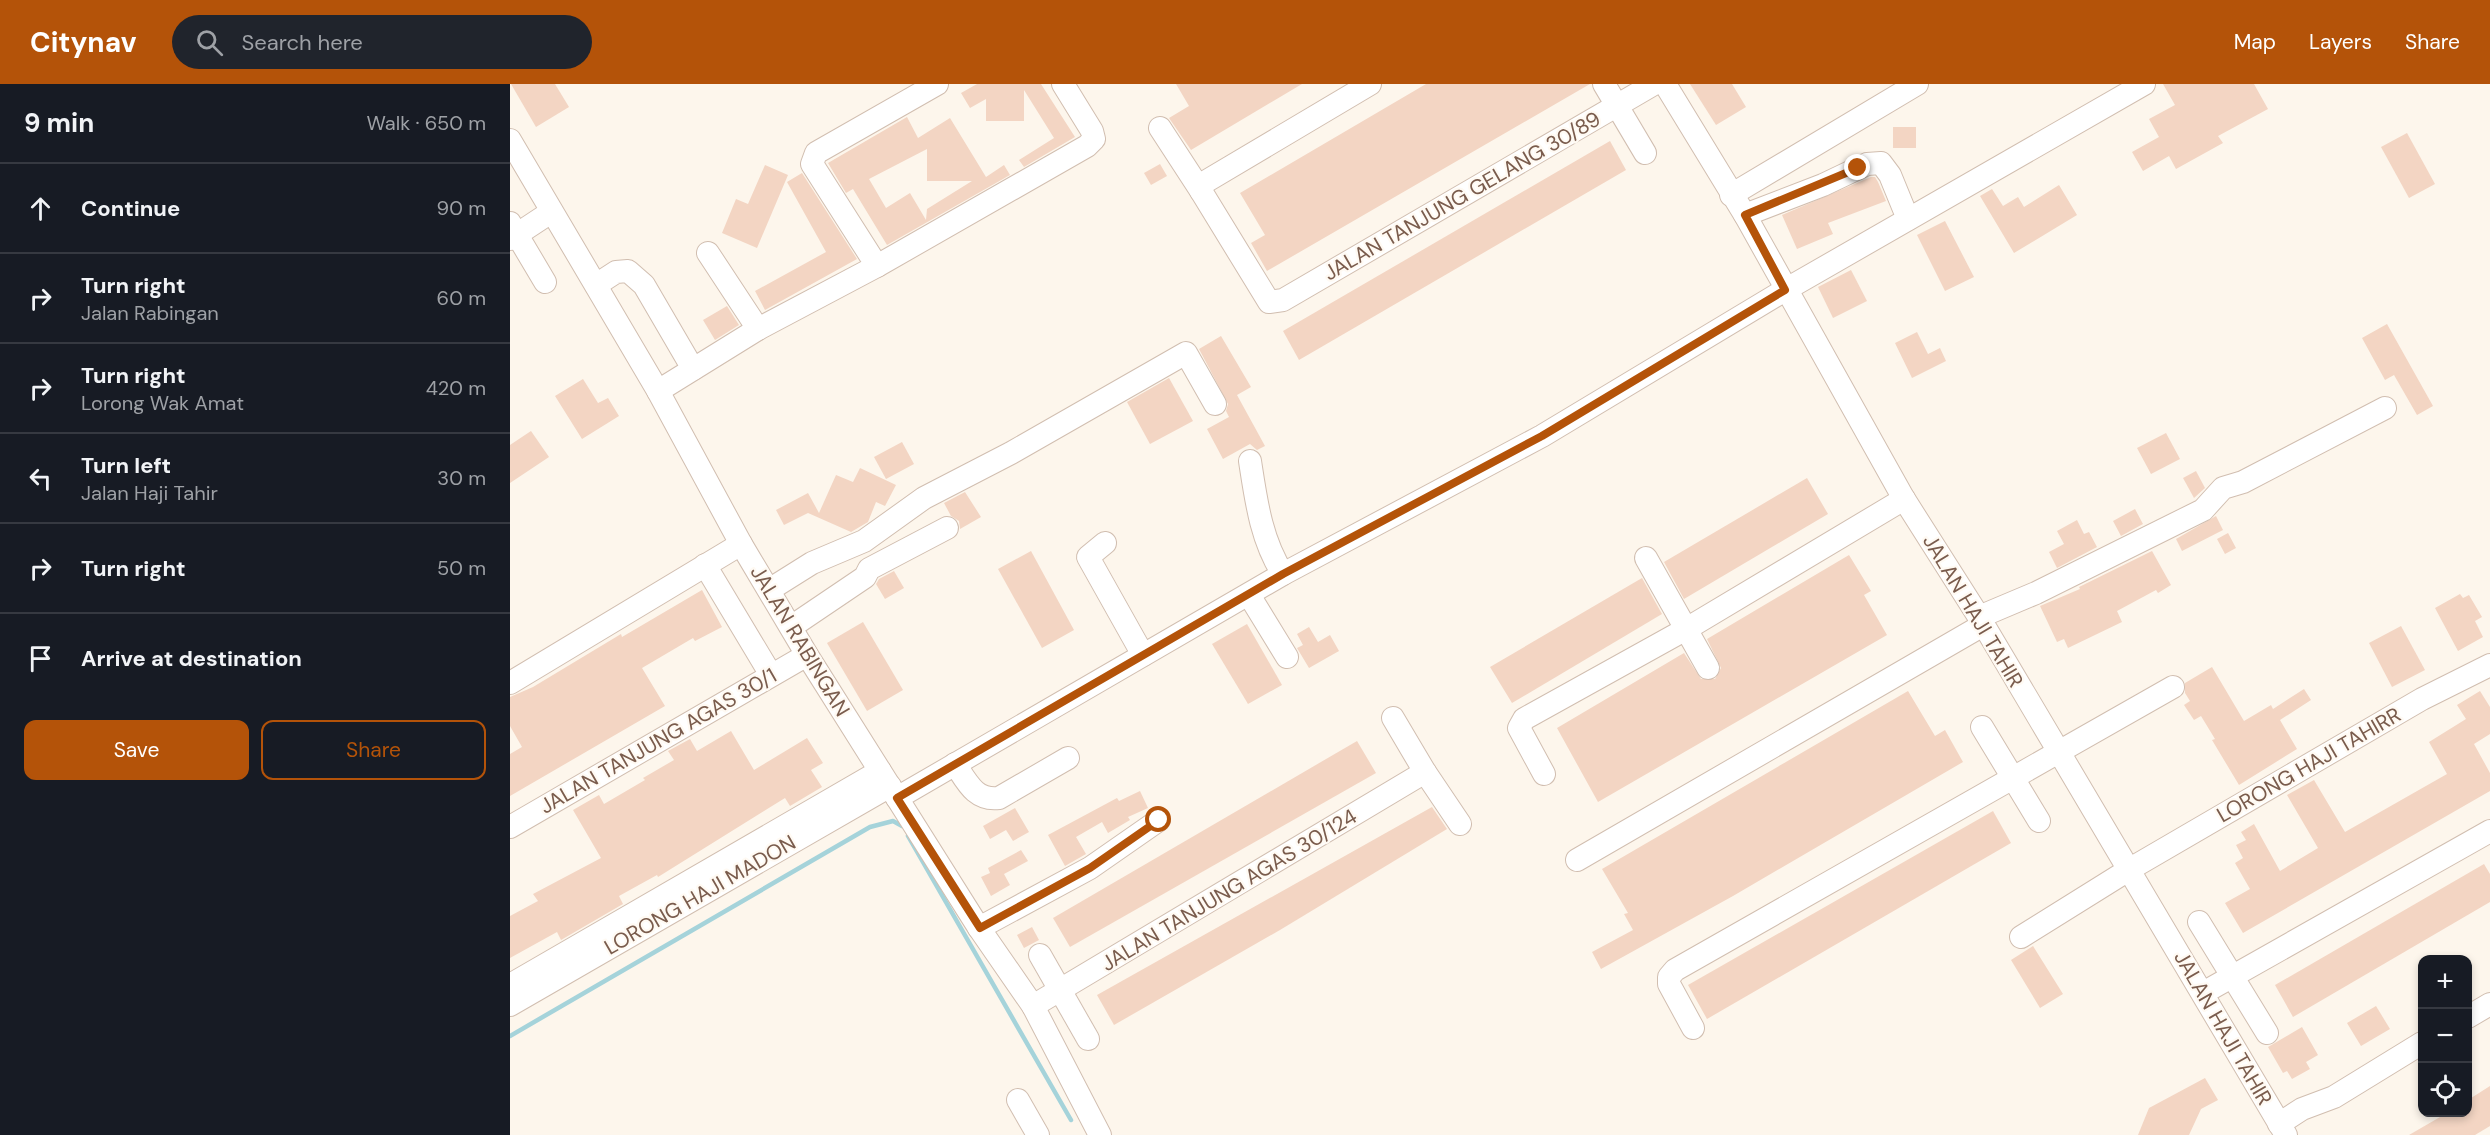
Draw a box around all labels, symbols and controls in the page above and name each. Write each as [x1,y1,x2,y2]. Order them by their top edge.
search box [172,15,592,69]
text: Citynav [30,24,136,61]
icon: search [193,26,226,59]
text: Search here [241,28,363,57]
text: Map [2234,28,2276,56]
text: Layers [2309,28,2372,56]
text: Share [2405,28,2460,56]
street label: JALAN TANJUNG GELANG 30/89 [1318,105,1606,287]
text: 9 min [24,106,94,140]
text: Walk · 650 m [366,110,486,136]
route end [1844,154,1870,180]
icon: ahead [24,192,57,225]
text: Continue [81,194,180,223]
text: 90 m [437,195,486,221]
text: Turn right [81,271,186,300]
icon: right [24,282,57,315]
text: 60 m [437,285,486,311]
text: Jalan Rabingan [81,300,219,326]
text: Turn right [81,361,186,390]
icon: right [24,372,57,405]
text: 420 m [426,375,486,401]
text: Lorong Wak Amat [81,390,244,416]
text: Turn left [81,451,171,480]
icon: left [24,462,57,495]
text: 30 m [437,465,486,491]
text: Jalan Haji Tahir [81,480,218,506]
street label: JALAN HAJI TAHIR [1916,529,2030,693]
icon: right [24,552,57,585]
text: Turn right [81,554,186,583]
text: 50 m [437,555,486,581]
street label: JALAN RABINGAN [744,560,856,722]
icon: arrive [24,642,57,675]
text: Arrive at destination [81,644,302,673]
street label: JALAN TANJUNG AGAS 30/1 [534,662,782,820]
street label: LORONG HAJI TAHIRR [2212,701,2406,829]
button: Save [24,720,249,780]
button: Share [261,720,486,780]
street label: JALAN TANJUNG AGAS 30/124 [1096,802,1362,978]
route start [1145,806,1171,832]
street label: LORONG HAJI MADON [599,829,801,961]
street label: JALAN HAJI TAHIR [2167,946,2279,1110]
map controls [2418,955,2472,1117]
button: + [2418,955,2472,1009]
button: − [2418,1009,2472,1063]
button: locate [2418,1063,2472,1117]

